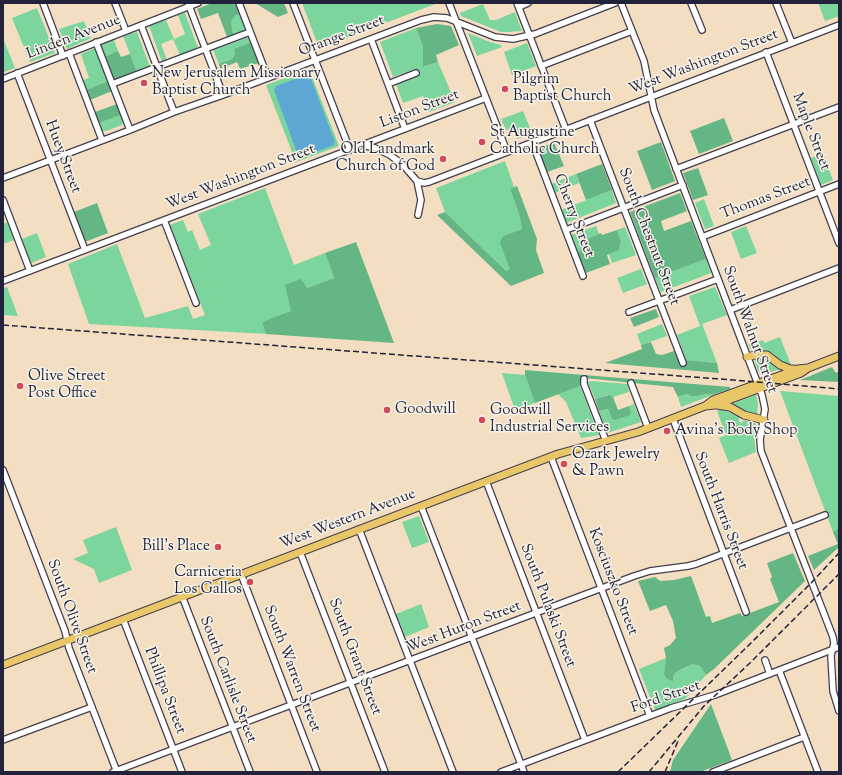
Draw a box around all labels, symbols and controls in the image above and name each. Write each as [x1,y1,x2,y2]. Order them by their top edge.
street label: Linden Avenue [24,12,124,64]
street label: Orange Street [297,12,387,62]
street label: West Washington Street [627,26,781,100]
place label: New Jerusalem Missionary Baptist Church [152,65,321,100]
place label: Pilgrim Baptist Church [513,71,612,106]
marker: New Jerusalem Missionary Baptist Church [139,78,149,88]
marker: Pilgrim Baptist Church [500,84,510,94]
street label: Liston Street [378,87,462,133]
street label: Maple Street [787,91,833,173]
street label: Huey Street [40,118,84,196]
place label: St Augustine Catholic Church [490,124,599,159]
marker: St Augustine Catholic Church [477,137,487,147]
street label: West Washington Street [164,141,318,215]
place label: Old Landmark Church of God [336,141,435,176]
marker: Old Landmark Church of God [438,154,448,164]
street label: South Chestnut Street [613,166,683,308]
street label: Cherry Street [549,172,597,260]
street label: Thomas Street [719,174,813,224]
street label: South Walnut Street [718,264,780,396]
place label: Olive Street Post Office [28,368,105,403]
marker: Olive Street Post Office [15,381,25,391]
place label: Goodwill [395,401,456,419]
place label: Goodwill Industrial Services [490,402,609,437]
marker: Goodwill [382,405,392,415]
marker: Goodwill Industrial Services [477,415,487,425]
place label: Avina's Body Shop [675,422,797,440]
marker: Avina's Body Shop [662,426,672,436]
place label: Ozark Jewelry & Pawn [572,446,660,481]
street label: South Harris Street [689,450,751,572]
marker: Ozark Jewelry & Pawn [559,459,569,469]
street label: West Western Avenue [277,486,419,554]
street label: Kosciuszko Street [583,526,641,638]
place label: Bill's Place [142,538,210,556]
marker: Bill's Place [213,542,223,552]
street label: South Pulaski Street [515,542,579,670]
street label: South Olive Street [42,557,100,677]
place label: Carniceria Los Gallos [174,564,242,599]
marker: Carniceria Los Gallos [245,577,255,587]
street label: South Grant Street [323,596,385,718]
street label: West Huron Street [404,598,524,658]
street label: South Warren Street [259,603,323,735]
street label: South Carlisle Street [195,614,259,746]
street label: Phillipa Street [139,645,189,737]
street label: Ford Street [629,678,703,718]

